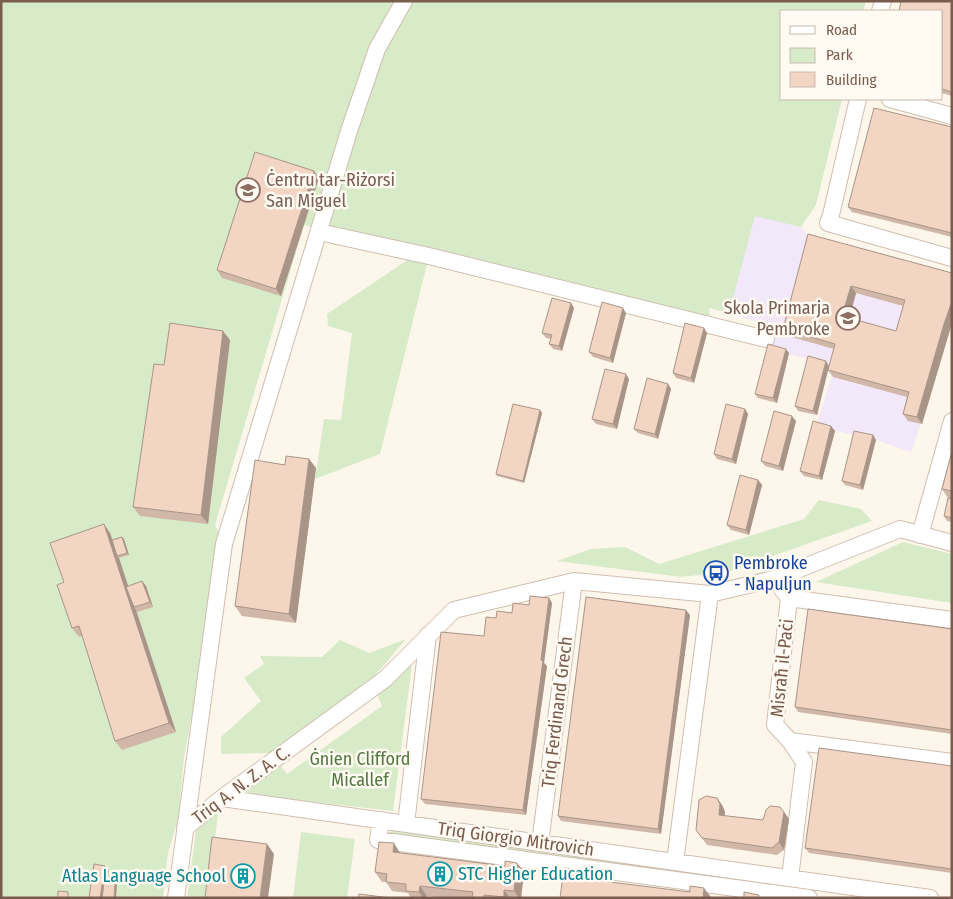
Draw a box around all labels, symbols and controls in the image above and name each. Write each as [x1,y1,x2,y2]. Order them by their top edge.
legend [780,10,943,100]
text: Road [826,21,857,39]
text: Park [826,46,853,64]
text: Building [826,71,877,89]
place label: Ċentru tar-Riżorsi San Miguel [266,169,395,212]
school or university icon: Ċentru tar-Riżorsi San Miguel [235,177,261,203]
place label: Skola Primarja Pembroke [724,297,830,340]
school or university icon: Skola Primarja Pembroke [835,305,861,331]
place label: Pembroke - Napuljun [734,552,812,595]
bus stop icon: Pembroke - Napuljun [703,560,729,586]
street label: Misraħ il-Paċi [766,618,798,718]
street label: Triq Ferdinand Grech [537,635,577,789]
street label: Triq A. N. Z. A. C. [188,741,294,829]
park label: Ġnien Clifford Micallef [310,748,410,791]
street label: Triq Giorgio Mitrovich [436,817,596,861]
building icon: STC Higher Education [427,861,453,887]
building icon: Atlas Language School [230,863,256,889]
place label: STC Higher Education [458,863,613,885]
place label: Atlas Language School [62,865,226,887]

